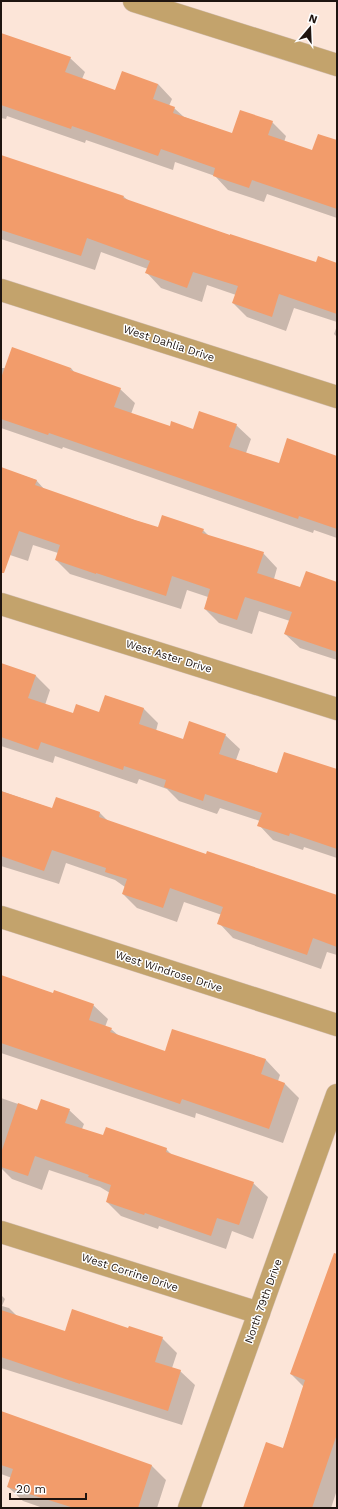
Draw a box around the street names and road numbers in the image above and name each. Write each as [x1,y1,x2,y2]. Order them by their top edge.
street label: West Dahlia Drive [122,323,216,364]
street label: West Aster Drive [124,637,214,676]
street label: West Windrose Drive [114,948,224,995]
street label: West Corrine Drive [80,1251,180,1294]
street label: North 79th Drive [242,1257,285,1345]

